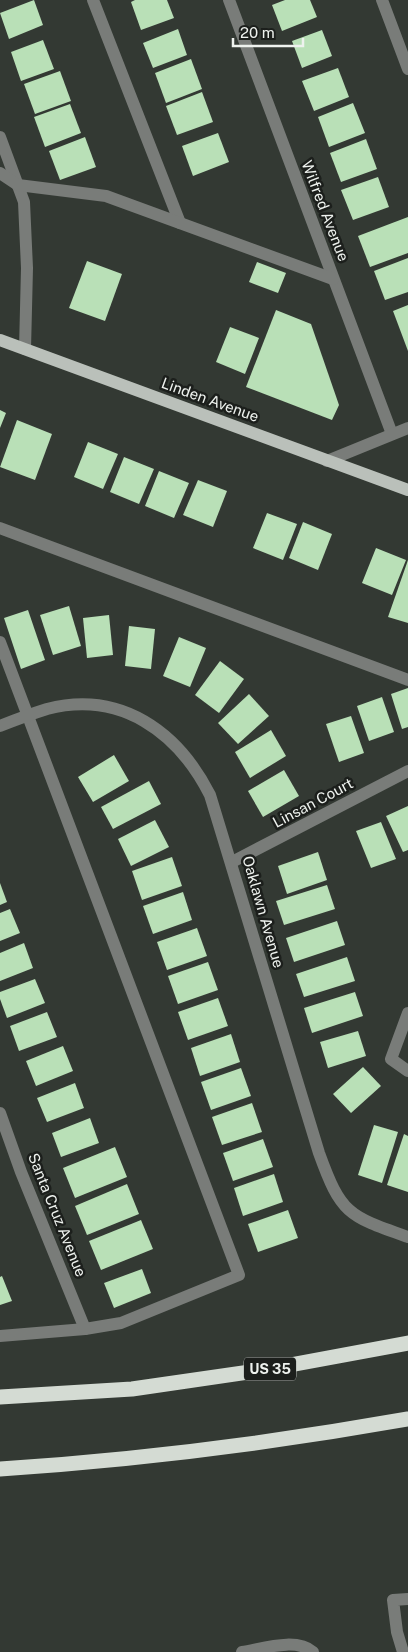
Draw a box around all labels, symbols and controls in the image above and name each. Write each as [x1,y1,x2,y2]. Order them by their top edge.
scale bar [233,15,303,47]
text: 20 m [240,24,275,41]
street label: Wilfred Avenue [298,158,353,264]
street label: Linden Avenue [159,374,261,425]
street label: Linsan Court [270,774,356,831]
street label: Oaklawn Avenue [239,854,288,970]
street label: Santa Cruz Avenue [25,1151,90,1279]
road number: US 35 [244,1358,296,1380]

